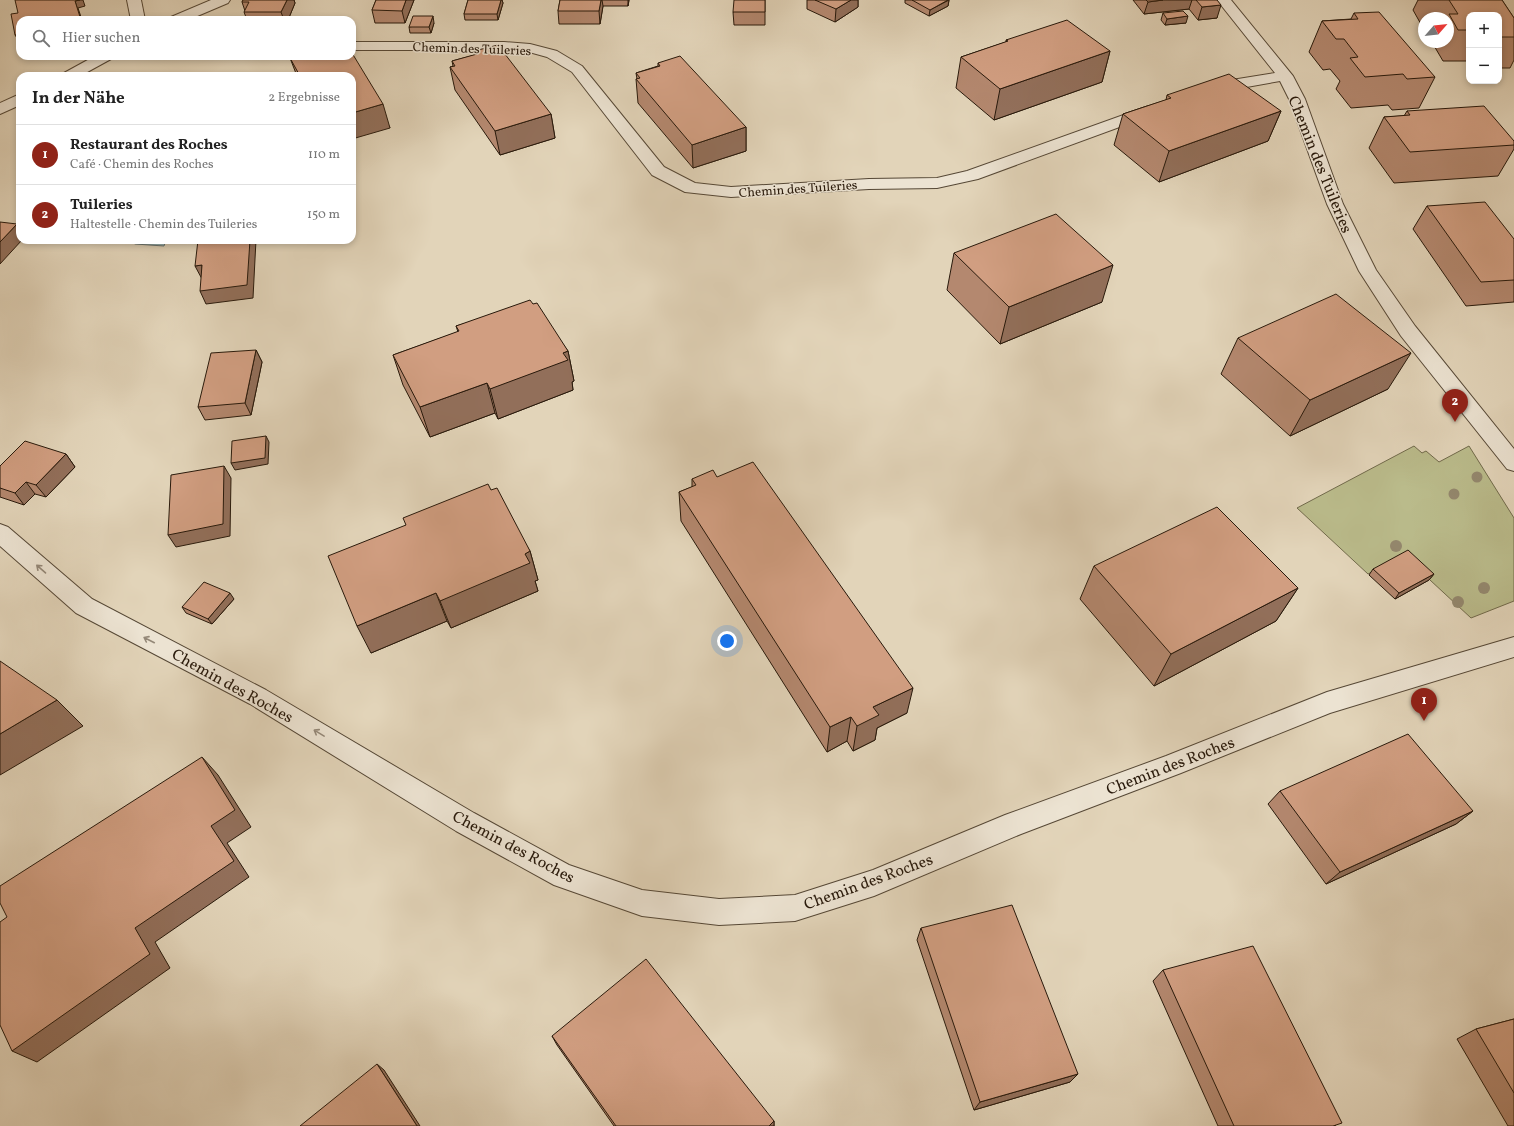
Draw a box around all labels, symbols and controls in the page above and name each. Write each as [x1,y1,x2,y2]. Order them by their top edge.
north arrow [1418,12,1454,48]
map controls [1466,12,1502,84]
button: + [1466,12,1502,48]
search box [16,16,356,60]
icon: search [30,27,52,49]
text: Hier suchen [62,28,140,49]
street label: Chemin des Tuileries [412,39,532,61]
button: − [1466,48,1502,84]
text: In der Nähe [32,87,125,110]
text: 2 Ergebnisse [268,89,340,107]
street label: Chemin des Tuileries [1282,93,1357,237]
text: Restaurant des Roches [70,135,228,156]
text: 1 [42,146,48,164]
text: 110 m [308,146,340,164]
text: Café · Chemin des Roches [70,156,214,174]
street label: Chemin des Tuileries [738,177,858,203]
text: Tuileries [70,195,133,216]
text: 2 [42,206,48,224]
text: 150 m [307,206,340,224]
text: Haltestelle · Chemin des Tuileries [70,216,257,234]
pin: 2 [1442,389,1468,422]
one-way arrow [36,564,46,573]
your location [717,631,737,651]
one-way arrow [143,635,155,643]
street label: Chemin des Roches [167,644,297,729]
pin: 1 [1411,688,1437,721]
one-way arrow [314,729,325,737]
street label: Chemin des Roches [1103,732,1238,801]
street label: Chemin des Roches [448,806,578,889]
street label: Chemin des Roches [801,849,936,916]

